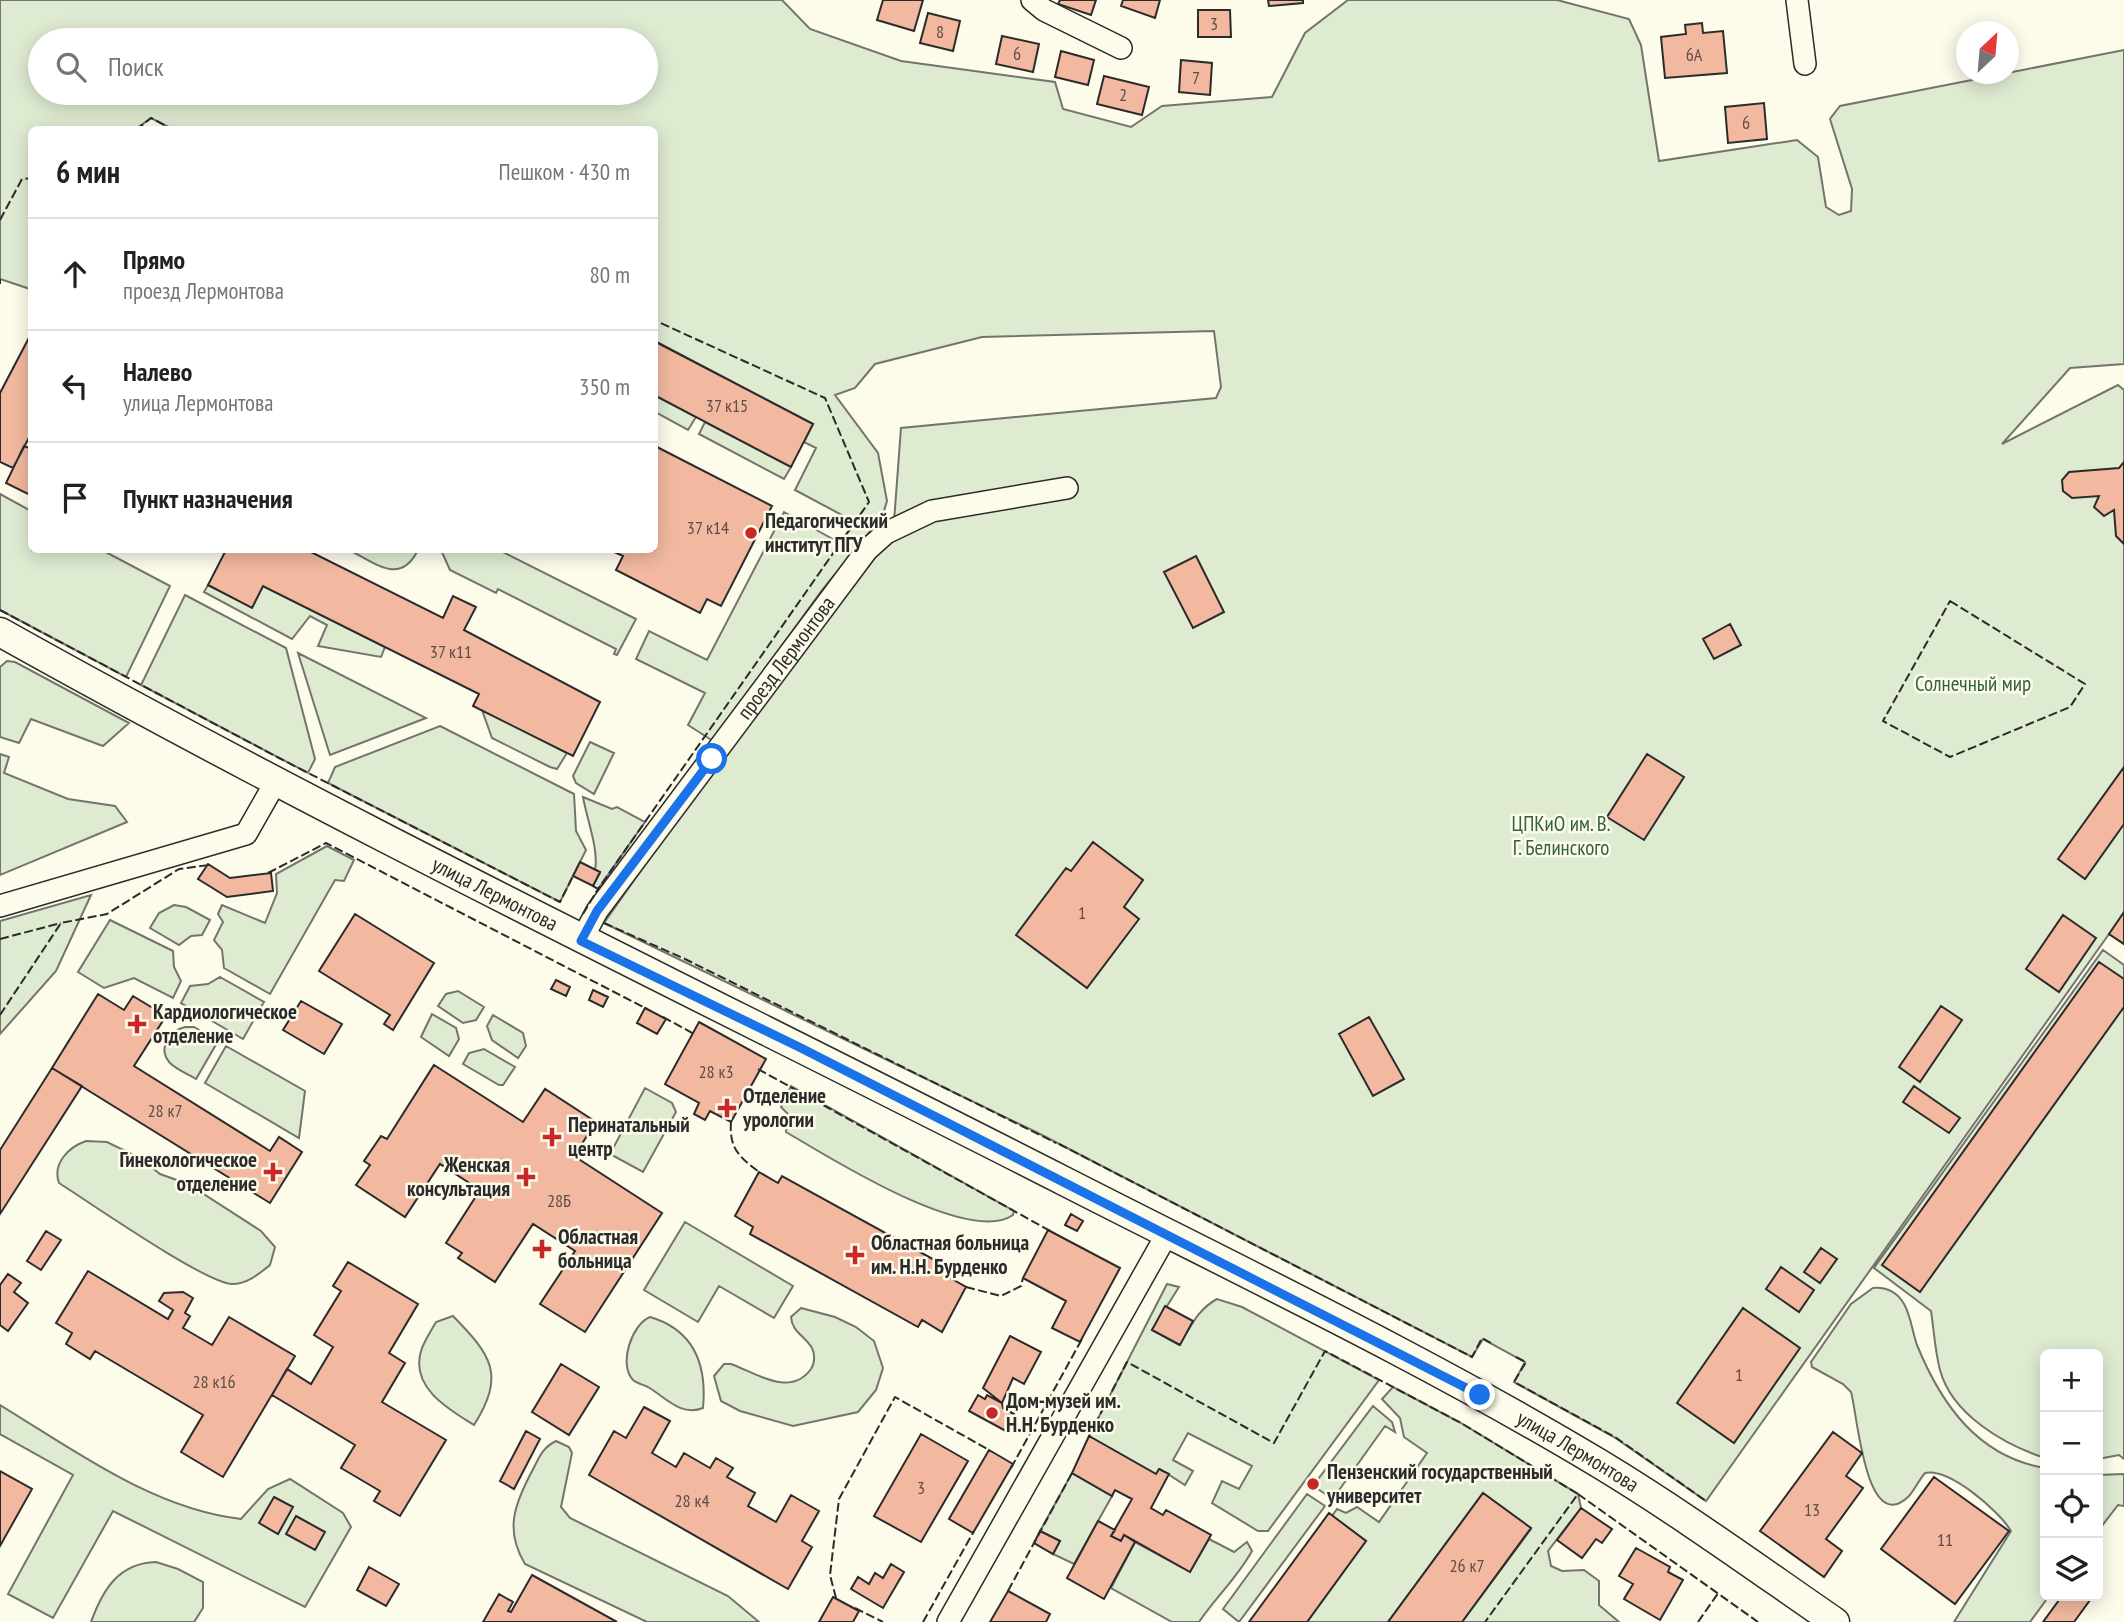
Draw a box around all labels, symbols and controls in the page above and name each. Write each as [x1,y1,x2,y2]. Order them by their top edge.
house number: 3 [1210,12,1218,35]
house number: 8 [936,20,944,43]
north arrow [1956,21,2019,84]
search box [28,28,658,105]
house number: 6 [1013,42,1021,65]
house number: 6А [1686,43,1703,66]
icon: search [52,48,90,86]
text: Поиск [108,50,164,83]
house number: 7 [1192,66,1200,89]
house number: 2 [1119,83,1127,106]
house number: 6 [1742,111,1750,134]
text: 6 мин [56,152,120,191]
text: Пешком · 430 m [499,157,630,186]
text: Прямо [123,243,185,276]
icon: ahead [56,255,94,293]
text: 80 m [589,260,630,289]
text: проезд Лермонтова [123,276,284,305]
text: Налево [123,355,192,388]
icon: left [56,367,94,405]
text: 350 m [579,372,630,401]
text: улица Лермонтова [123,388,274,417]
house number: 37 к15 [706,394,748,417]
icon: arrive [56,479,94,517]
text: Пункт назначения [123,482,293,515]
place label: Педагогический институт ПГУ [765,507,888,558]
house number: 37 к14 [687,516,729,539]
marker: Педагогический институт ПГУ [743,525,759,541]
street label: проезд Лермонтова [731,591,841,725]
house number: 37 к11 [430,640,472,663]
park label: Солнечный мир [1915,670,2031,697]
route start [696,743,727,774]
park label: ЦПКиО им. В. Г. Белинского [1512,810,1610,861]
street label: улица Лермонтова [428,850,562,937]
house number: 1 [1078,901,1086,924]
place label: Кардиологическое отделение [153,998,297,1049]
marker: Кардиологическое отделение [127,1014,147,1034]
house number: 28 к3 [698,1060,734,1083]
place label: Отделение урологии [742,1082,826,1133]
marker: Отделение урологии [717,1098,737,1118]
house number: 28 к7 [147,1099,183,1122]
place label: Перинатальный центр [568,1111,690,1162]
marker: Перинатальный центр [542,1127,562,1147]
place label: Гинекологическое отделение [119,1146,257,1197]
place label: Женская консультация [407,1151,510,1202]
marker: Гинекологическое отделение [263,1162,283,1182]
marker: Женская консультация [516,1167,536,1187]
house number: 28Б [547,1189,571,1212]
place label: Областная больница [558,1223,638,1274]
place label: Областная больница им. Н.Н. Бурденко [871,1229,1029,1280]
marker: Областная больница [532,1239,552,1259]
marker: Областная больница им. Н.Н. Бурденко [845,1245,865,1265]
map controls [2040,1349,2103,1601]
button: + [2040,1349,2103,1412]
house number: 1 [1735,1363,1743,1386]
house number: 28 к16 [192,1370,236,1393]
route end [1464,1379,1495,1410]
place label: Дом-музей им. Н.Н. Бурденко [1006,1387,1121,1438]
street label: улица Лермонтова [1512,1404,1644,1498]
marker: Дом-музей им. Н.Н. Бурденко [984,1405,1000,1421]
button: − [2040,1412,2103,1475]
place label: Пензенский государственный университет [1326,1458,1553,1509]
button: locate [2040,1475,2103,1538]
house number: 3 [917,1476,925,1499]
marker: Пензенский государственный университет [1305,1476,1321,1492]
house number: 28 к4 [674,1489,710,1512]
house number: 13 [1804,1498,1820,1521]
house number: 11 [1937,1528,1953,1551]
button: layers [2040,1538,2103,1601]
house number: 26 к7 [1449,1554,1485,1577]

